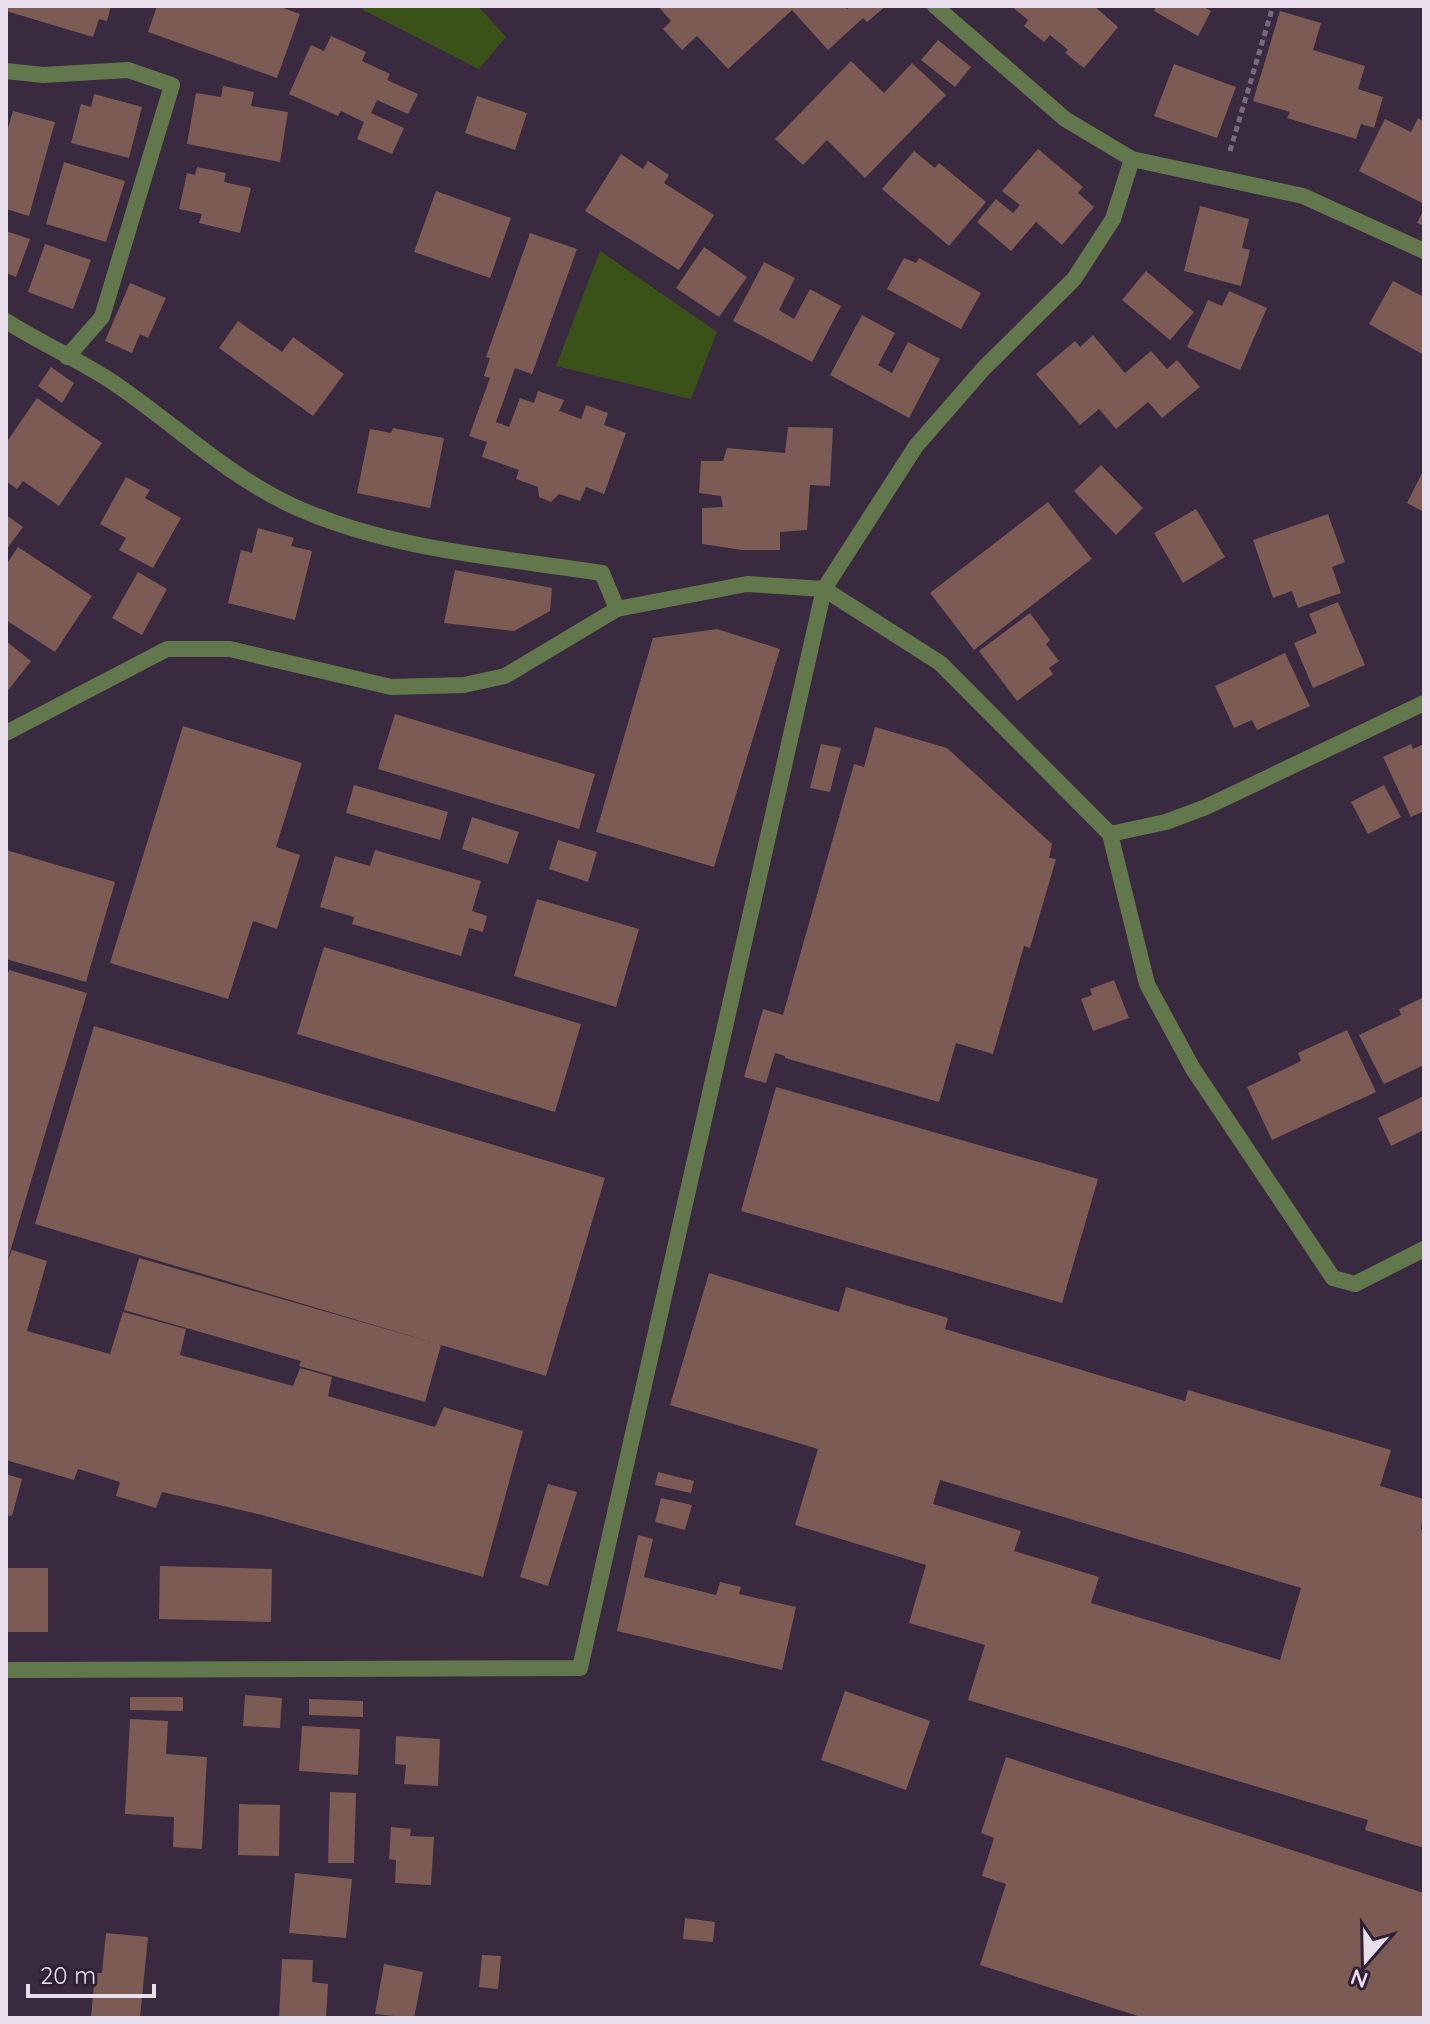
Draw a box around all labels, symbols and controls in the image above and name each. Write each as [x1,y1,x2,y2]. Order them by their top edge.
north arrow [1326,1920,1406,2000]
scale bar [28,1948,154,1998]
text: 20 m [40,1960,96,1990]
text: N [1347,1963,1372,1995]

